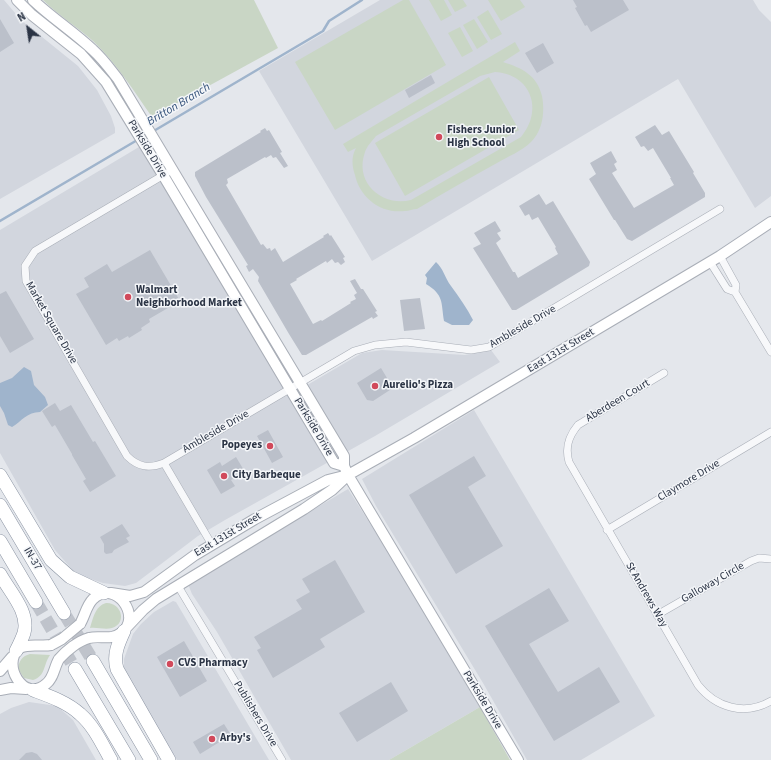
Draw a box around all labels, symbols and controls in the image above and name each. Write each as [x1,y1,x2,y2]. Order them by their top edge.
north arrow [8,8,48,48]
text: N [15,9,29,26]
water label: Britton Branch [145,80,213,130]
street label: Parkside Drive [124,118,170,180]
place label: Fishers Junior High School [447,124,516,150]
marker: Fishers Junior High School [434,132,444,142]
street label: Market Square Drive [22,280,80,366]
place label: Walmart Neighborhood Market [136,284,242,310]
marker: Walmart Neighborhood Market [123,292,133,302]
street label: Ambleside Drive [488,303,558,351]
street label: East 131st Street [525,326,597,376]
street label: Aberdeen Court [584,377,652,425]
place label: Aurelio's Pizza [383,379,453,393]
marker: Aurelio's Pizza [370,381,380,391]
street label: Parkside Drive [290,396,336,458]
street label: Ambleside Drive [181,408,251,456]
place label: Popeyes [221,439,262,453]
marker: Popeyes [265,441,275,451]
street label: Claymore Drive [656,457,722,505]
place label: City Barbeque [232,469,301,483]
marker: City Barbeque [219,471,229,481]
street label: East 131st Street [192,510,264,560]
street label: IN-37 [20,545,44,573]
street label: St Andrews Way [622,560,670,630]
street label: Galloway Circle [679,560,747,606]
place label: CVS Pharmacy [178,657,248,671]
marker: CVS Pharmacy [165,659,175,669]
street label: Parkside Drive [459,669,505,731]
street label: Publishers Drive [230,679,280,749]
place label: Arby's [220,732,251,746]
marker: Arby's [207,734,217,744]

